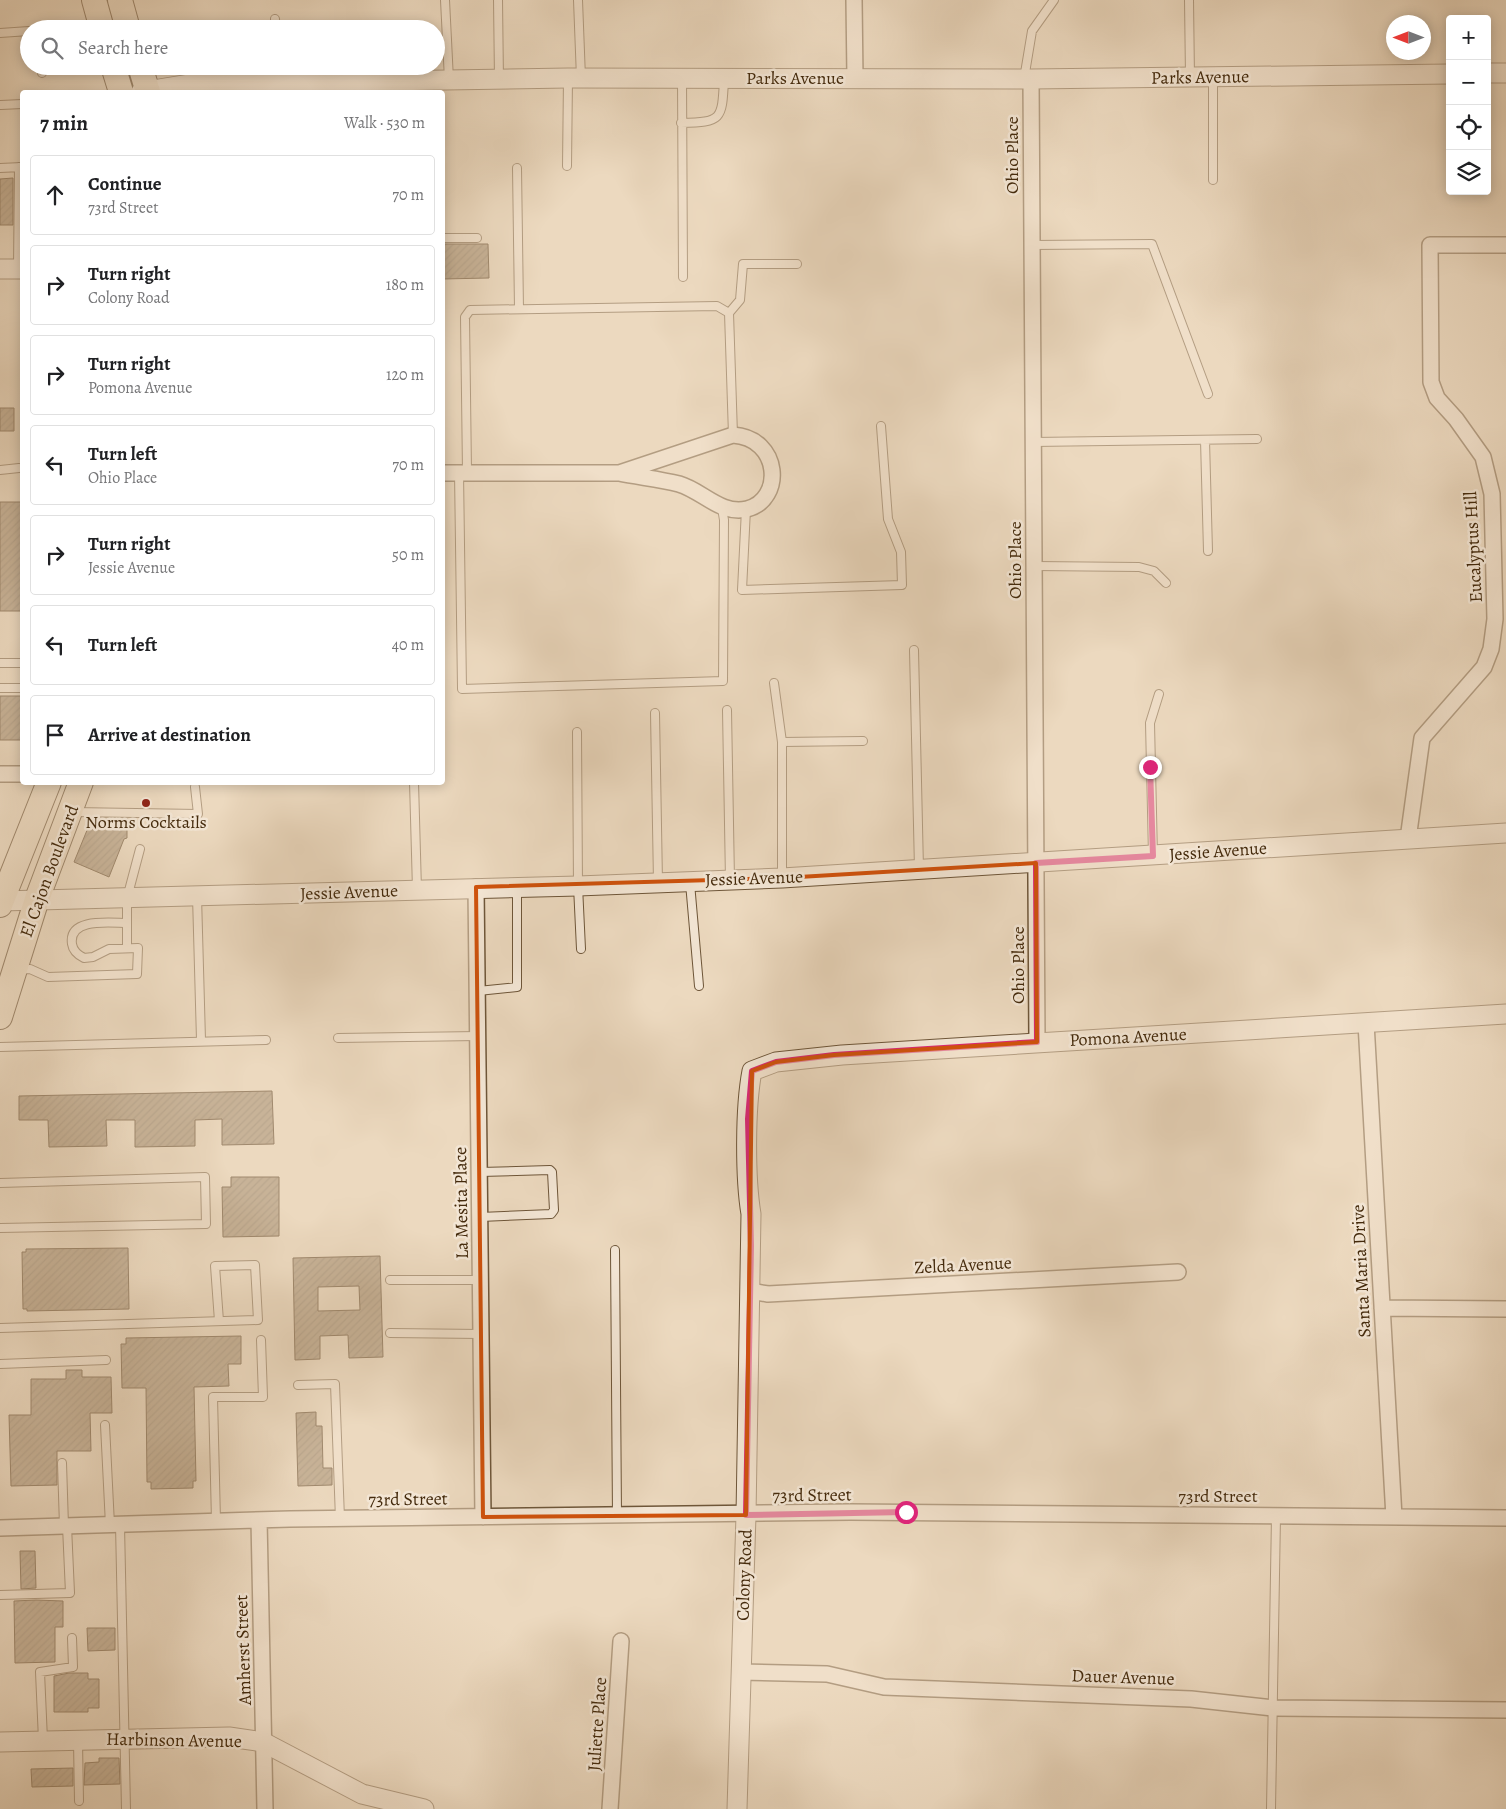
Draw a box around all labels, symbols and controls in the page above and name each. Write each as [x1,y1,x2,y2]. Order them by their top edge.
north arrow [1386,15,1431,60]
map controls [1446,15,1491,195]
button: + [1446,15,1491,60]
search box [20,20,445,75]
icon: search [38,34,66,62]
text: Search here [78,35,168,61]
button: − [1446,60,1491,105]
street label: Parks Avenue [1151,64,1249,90]
street label: Parks Avenue [746,66,844,90]
button: locate [1446,105,1491,150]
text: 7 min [40,109,88,137]
text: Walk · 530 m [344,112,425,134]
street label: Ohio Place [1000,116,1024,194]
button: layers [1446,150,1491,195]
text: Continue [88,171,162,197]
icon: ahead [41,181,69,209]
text: 70 m [392,184,424,206]
text: 73rd Street [88,197,158,219]
text: Turn right [88,261,170,287]
icon: right [41,271,69,299]
text: 180 m [386,274,424,296]
text: Colony Road [88,287,170,309]
text: Turn right [88,351,170,377]
icon: right [41,361,69,389]
text: 120 m [386,364,424,386]
text: Pomona Avenue [88,377,192,399]
text: Turn left [88,441,157,467]
icon: left [41,451,69,479]
text: 70 m [392,454,424,476]
text: Ohio Place [88,467,157,489]
street label: Eucalyptus Hill [1458,490,1488,603]
street label: Ohio Place [1003,521,1027,599]
text: Turn right [88,531,170,557]
icon: right [41,541,69,569]
text: 50 m [392,544,424,566]
text: Jessie Avenue [88,557,175,579]
icon: left [41,631,69,659]
text: Turn left [88,632,157,658]
text: 40 m [392,634,424,656]
icon: arrive [41,721,69,749]
text: Arrive at destination [88,722,251,748]
route end [1139,756,1162,779]
marker: Norms Cocktails [140,797,152,809]
street label: El Cajon Boulevard [14,801,84,941]
place label: Norms Cocktails [85,810,207,834]
street label: Jessie Avenue [1168,836,1268,866]
street label: Jessie Avenue [705,864,803,892]
street label: Jessie Avenue [300,878,398,906]
street label: Ohio Place [1006,926,1030,1004]
street label: Pomona Avenue [1069,1022,1187,1052]
street label: La Mesita Place [448,1147,474,1259]
street label: Santa Maria Drive [1346,1204,1376,1338]
street label: Zelda Avenue [914,1250,1012,1280]
street label: 73rd Street [772,1482,852,1508]
street label: 73rd Street [1178,1484,1258,1508]
street label: 73rd Street [368,1486,448,1512]
route start [895,1501,918,1524]
street label: Colony Road [730,1528,758,1621]
street label: Amherst Street [229,1594,257,1707]
street label: Dauer Avenue [1071,1663,1175,1691]
street label: Juliette Place [582,1676,612,1772]
street label: Harbinson Avenue [106,1727,242,1753]

